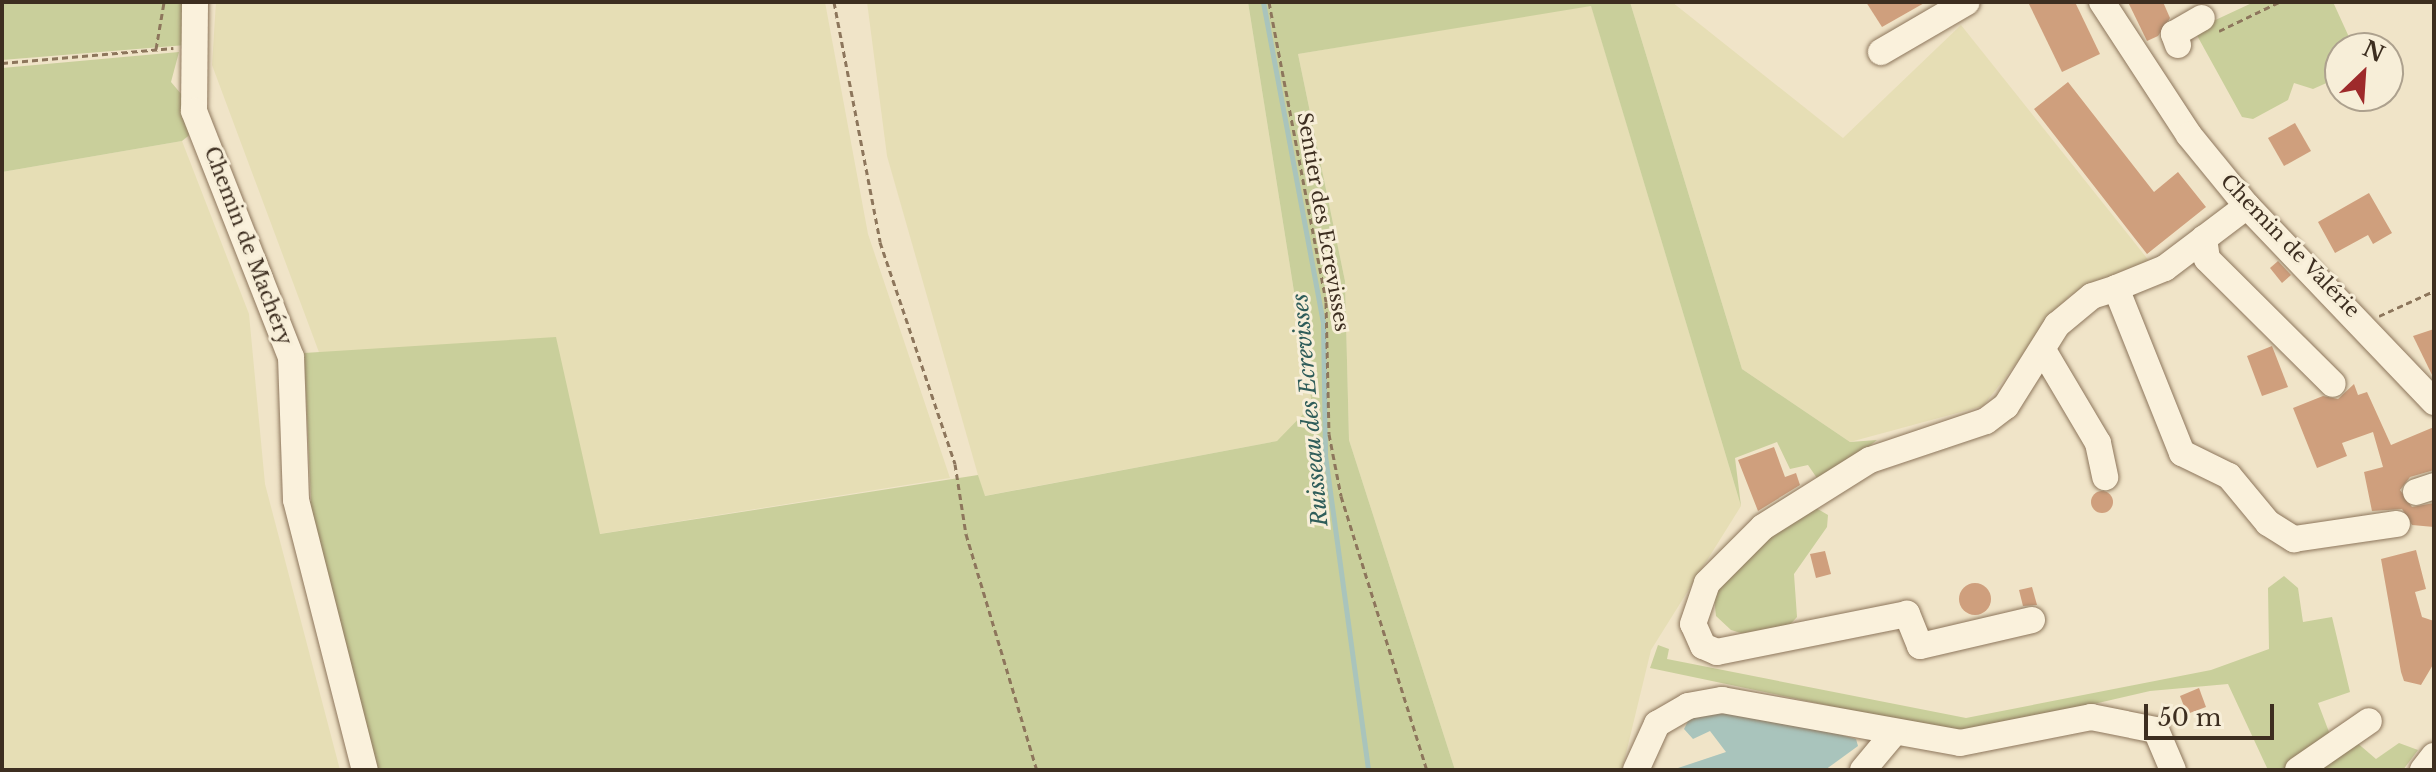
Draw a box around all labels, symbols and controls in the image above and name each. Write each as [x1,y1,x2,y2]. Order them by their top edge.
north arrow [2324,32,2404,112]
text: N [2358,35,2389,68]
street label: Sentier des Ecrevisses [1292,110,1354,334]
street label: Chemin de Machéry [199,143,297,349]
street label: Chemin de Valérie [2215,169,2365,323]
water label: Ruisseau des Ecrevisses [1287,292,1333,528]
scale bar [2148,688,2278,738]
text: 50 m [2158,703,2221,732]

